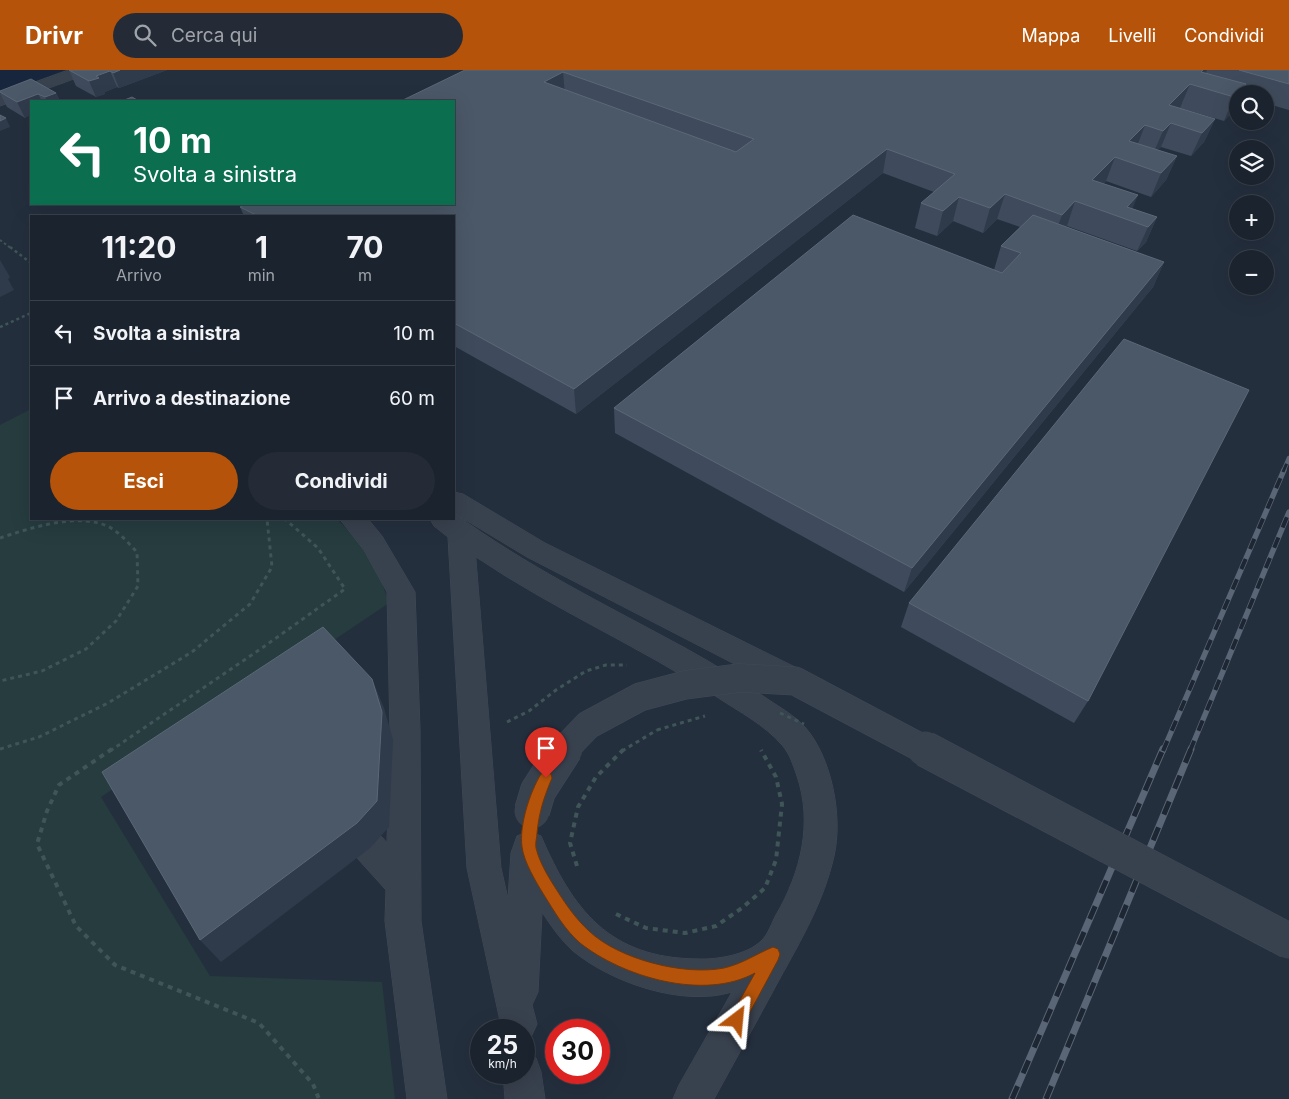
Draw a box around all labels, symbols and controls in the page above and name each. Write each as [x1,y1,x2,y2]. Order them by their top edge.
search box [113,13,463,58]
text: Drivr [25,21,83,50]
icon: search [131,21,159,49]
text: Cerca qui [171,24,257,47]
text: Mappa [1022,25,1080,46]
text: Livelli [1108,25,1156,46]
text: Condividi [1184,25,1264,46]
map controls [1229,85,1274,295]
button: search [1229,85,1274,130]
text: 10 m [133,119,212,161]
icon: left [50,120,115,185]
button: layers [1229,140,1274,185]
text: Svolta a sinistra [133,161,297,187]
button: + [1229,195,1274,240]
text: 11:20 [101,229,176,265]
text: 1 [255,229,268,265]
text: 70 [346,229,384,265]
button: − [1229,250,1274,295]
text: Arrivo [116,265,162,285]
text: min [248,265,275,285]
text: m [358,265,372,285]
icon: left [50,319,78,347]
text: Svolta a sinistra [93,322,241,345]
text: 10 m [393,322,435,345]
icon: arrive [50,384,78,412]
text: Arrivo a destinazione [93,387,291,410]
text: 60 m [389,387,435,410]
button: Esci [50,452,238,510]
button: Condividi [248,452,435,510]
pin [525,727,567,778]
icon: arrive [532,734,560,762]
position arrow [710,993,762,1045]
speed limit sign: 30 [545,1019,610,1084]
text: 25 [487,1030,518,1060]
text: km/h [488,1056,517,1071]

